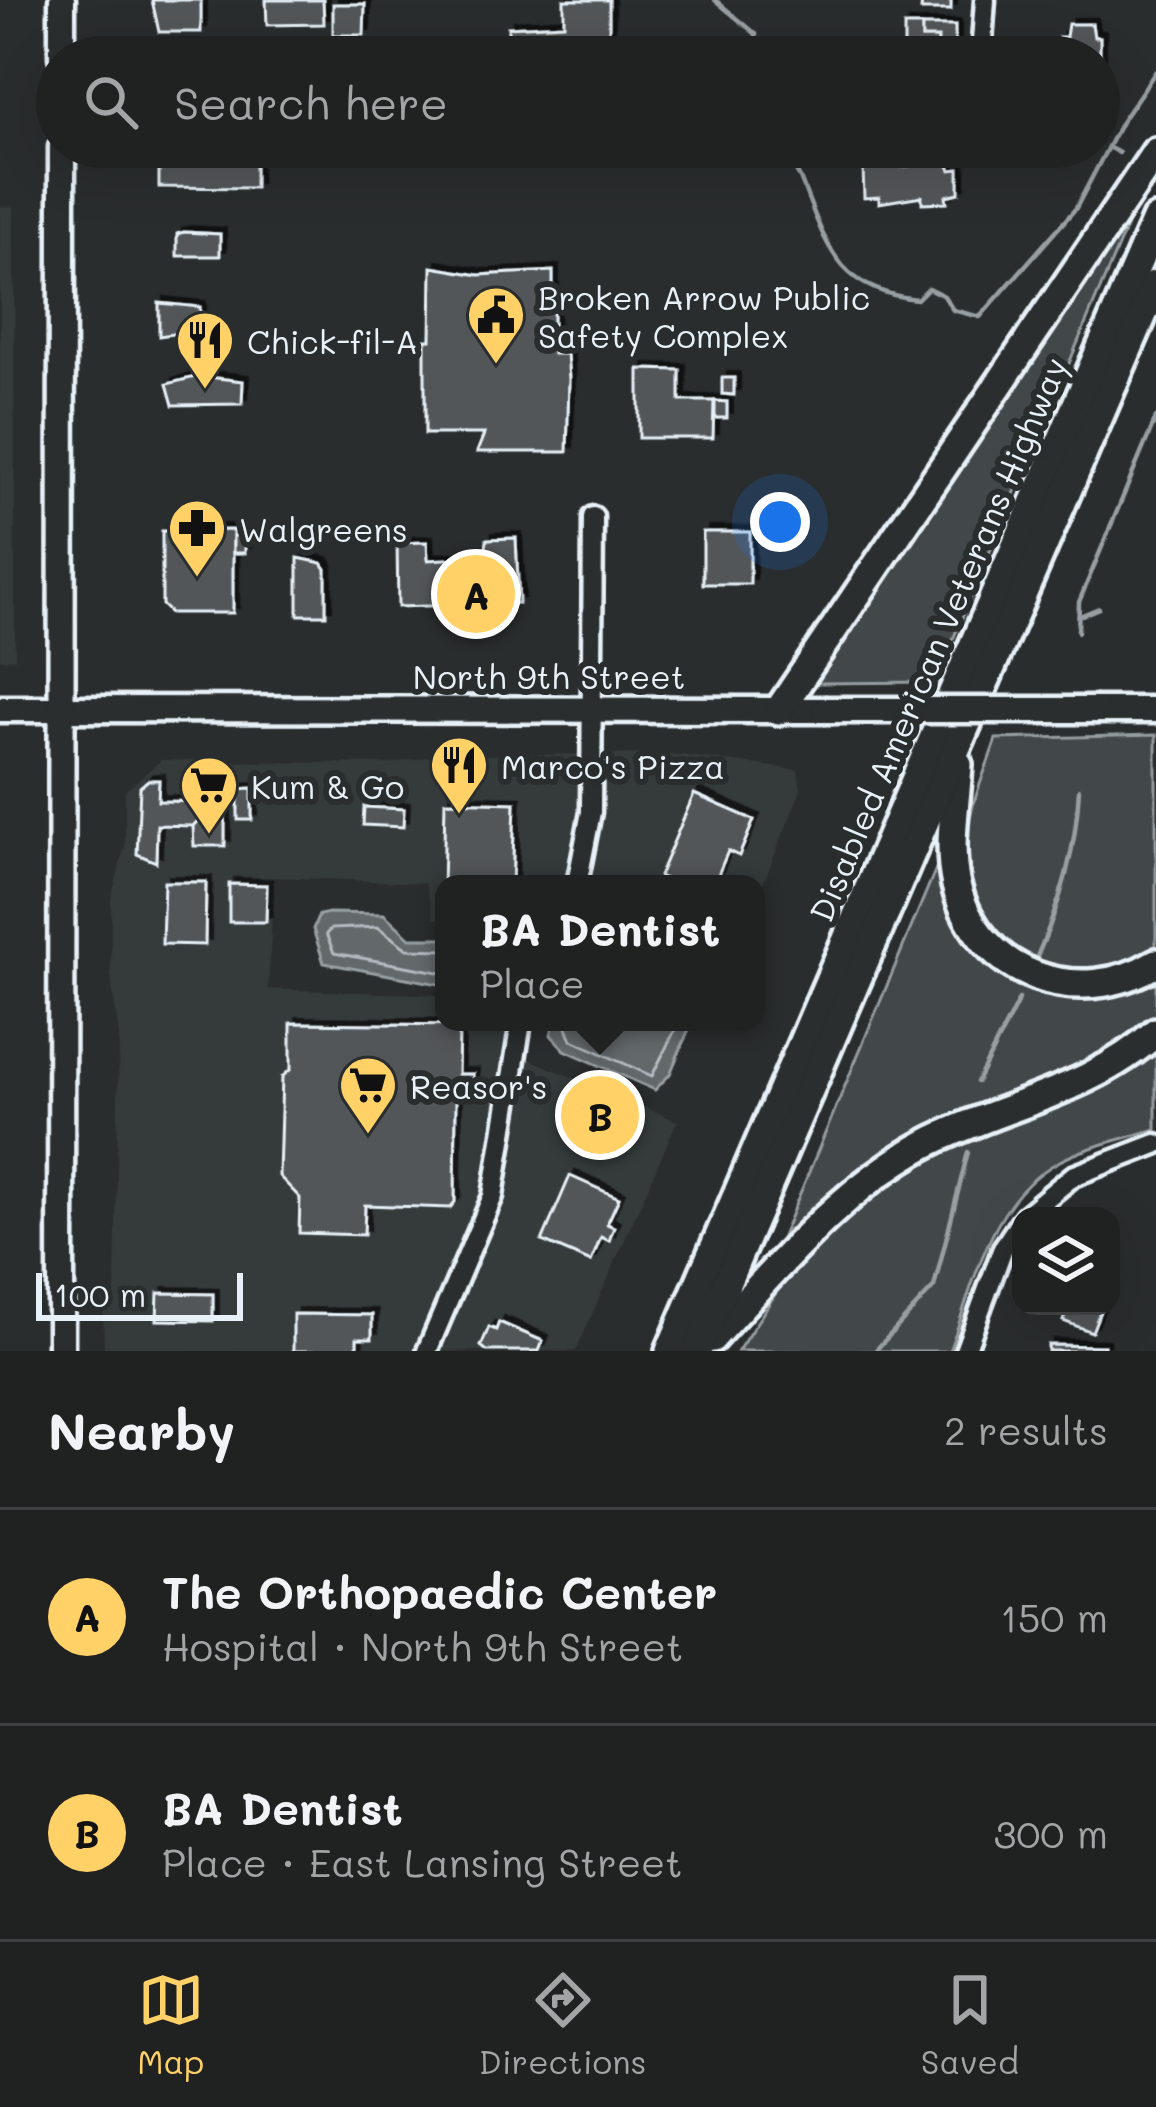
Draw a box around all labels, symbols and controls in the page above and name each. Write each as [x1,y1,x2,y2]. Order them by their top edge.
search box [36,36,1120,168]
icon: search [78,69,144,135]
text: Search here [174,73,448,131]
place label: Broken Arrow Public Safety Complex [538,275,870,357]
public building icon: Broken Arrow Public Safety Complex [465,284,527,366]
restaurant icon: Chick-fil-A [174,309,236,391]
place label: Chick-fil-A [247,319,418,362]
street label: Disabled American Veterans Highway [798,350,1077,928]
your location [750,492,810,552]
pharmacy icon: Walgreens [166,497,228,579]
place label: Walgreens [239,507,408,550]
pin: A [437,549,515,639]
street label: North 9th Street [413,654,685,697]
restaurant icon: Marco's Pizza [428,734,490,816]
place label: Marco's Pizza [501,744,725,787]
supermarket icon: Kum & Go [178,754,240,836]
place label: Kum & Go [251,764,404,807]
popup [435,875,765,1031]
text: BA Dentist [480,899,720,957]
text: Place [480,957,585,1008]
supermarket icon: Reasor's [337,1054,399,1136]
place label: Reasor's [410,1064,548,1107]
pin: B [561,1070,639,1160]
map controls [1012,1207,1120,1315]
button: layers [1012,1207,1120,1315]
scale bar [36,1267,243,1320]
text: 100 m [54,1272,146,1315]
text: Nearby [48,1396,235,1463]
text: 2 results [944,1404,1108,1455]
text: The Orthopaedic Center [162,1562,717,1620]
text: A [73,1591,101,1642]
text: 150 m [1000,1591,1108,1642]
text: Hospital · North 9th Street [162,1620,683,1671]
text: BA Dentist [162,1778,403,1836]
text: B [74,1807,100,1858]
text: 300 m [993,1807,1108,1858]
text: Place · East Lansing Street [162,1836,682,1887]
tab: Map [137,1967,204,2082]
tab: Directions [479,1967,646,2082]
tab: Saved [921,1967,1019,2082]

